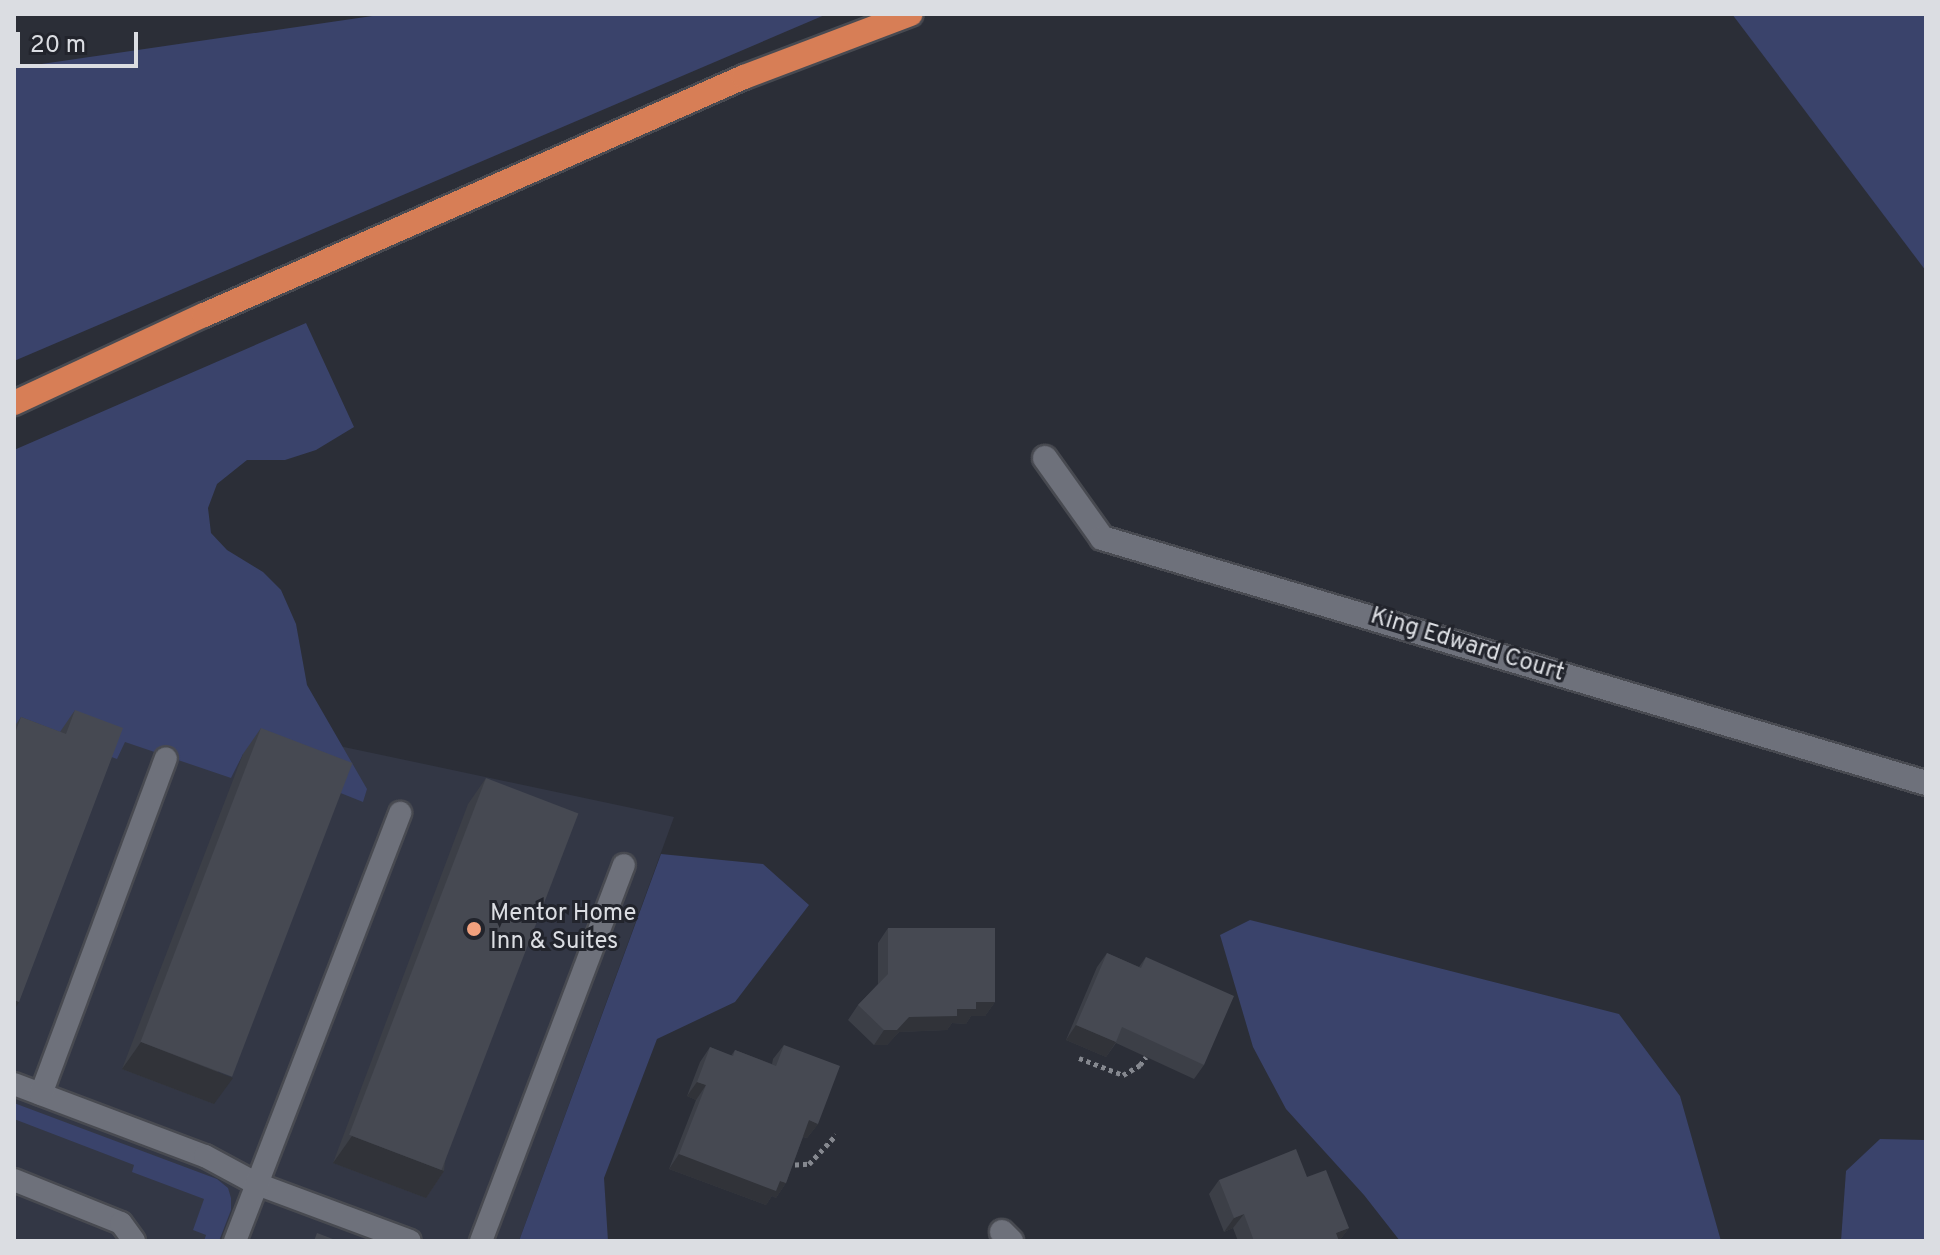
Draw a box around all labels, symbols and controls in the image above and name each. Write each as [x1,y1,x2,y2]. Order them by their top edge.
scale bar [20,16,142,66]
text: 20 m [30,31,86,61]
street label: King Edward Court [1367,603,1567,689]
place label: Mentor Home Inn & Suites [490,901,636,957]
marker: Mentor Home Inn & Suites [465,920,483,938]

